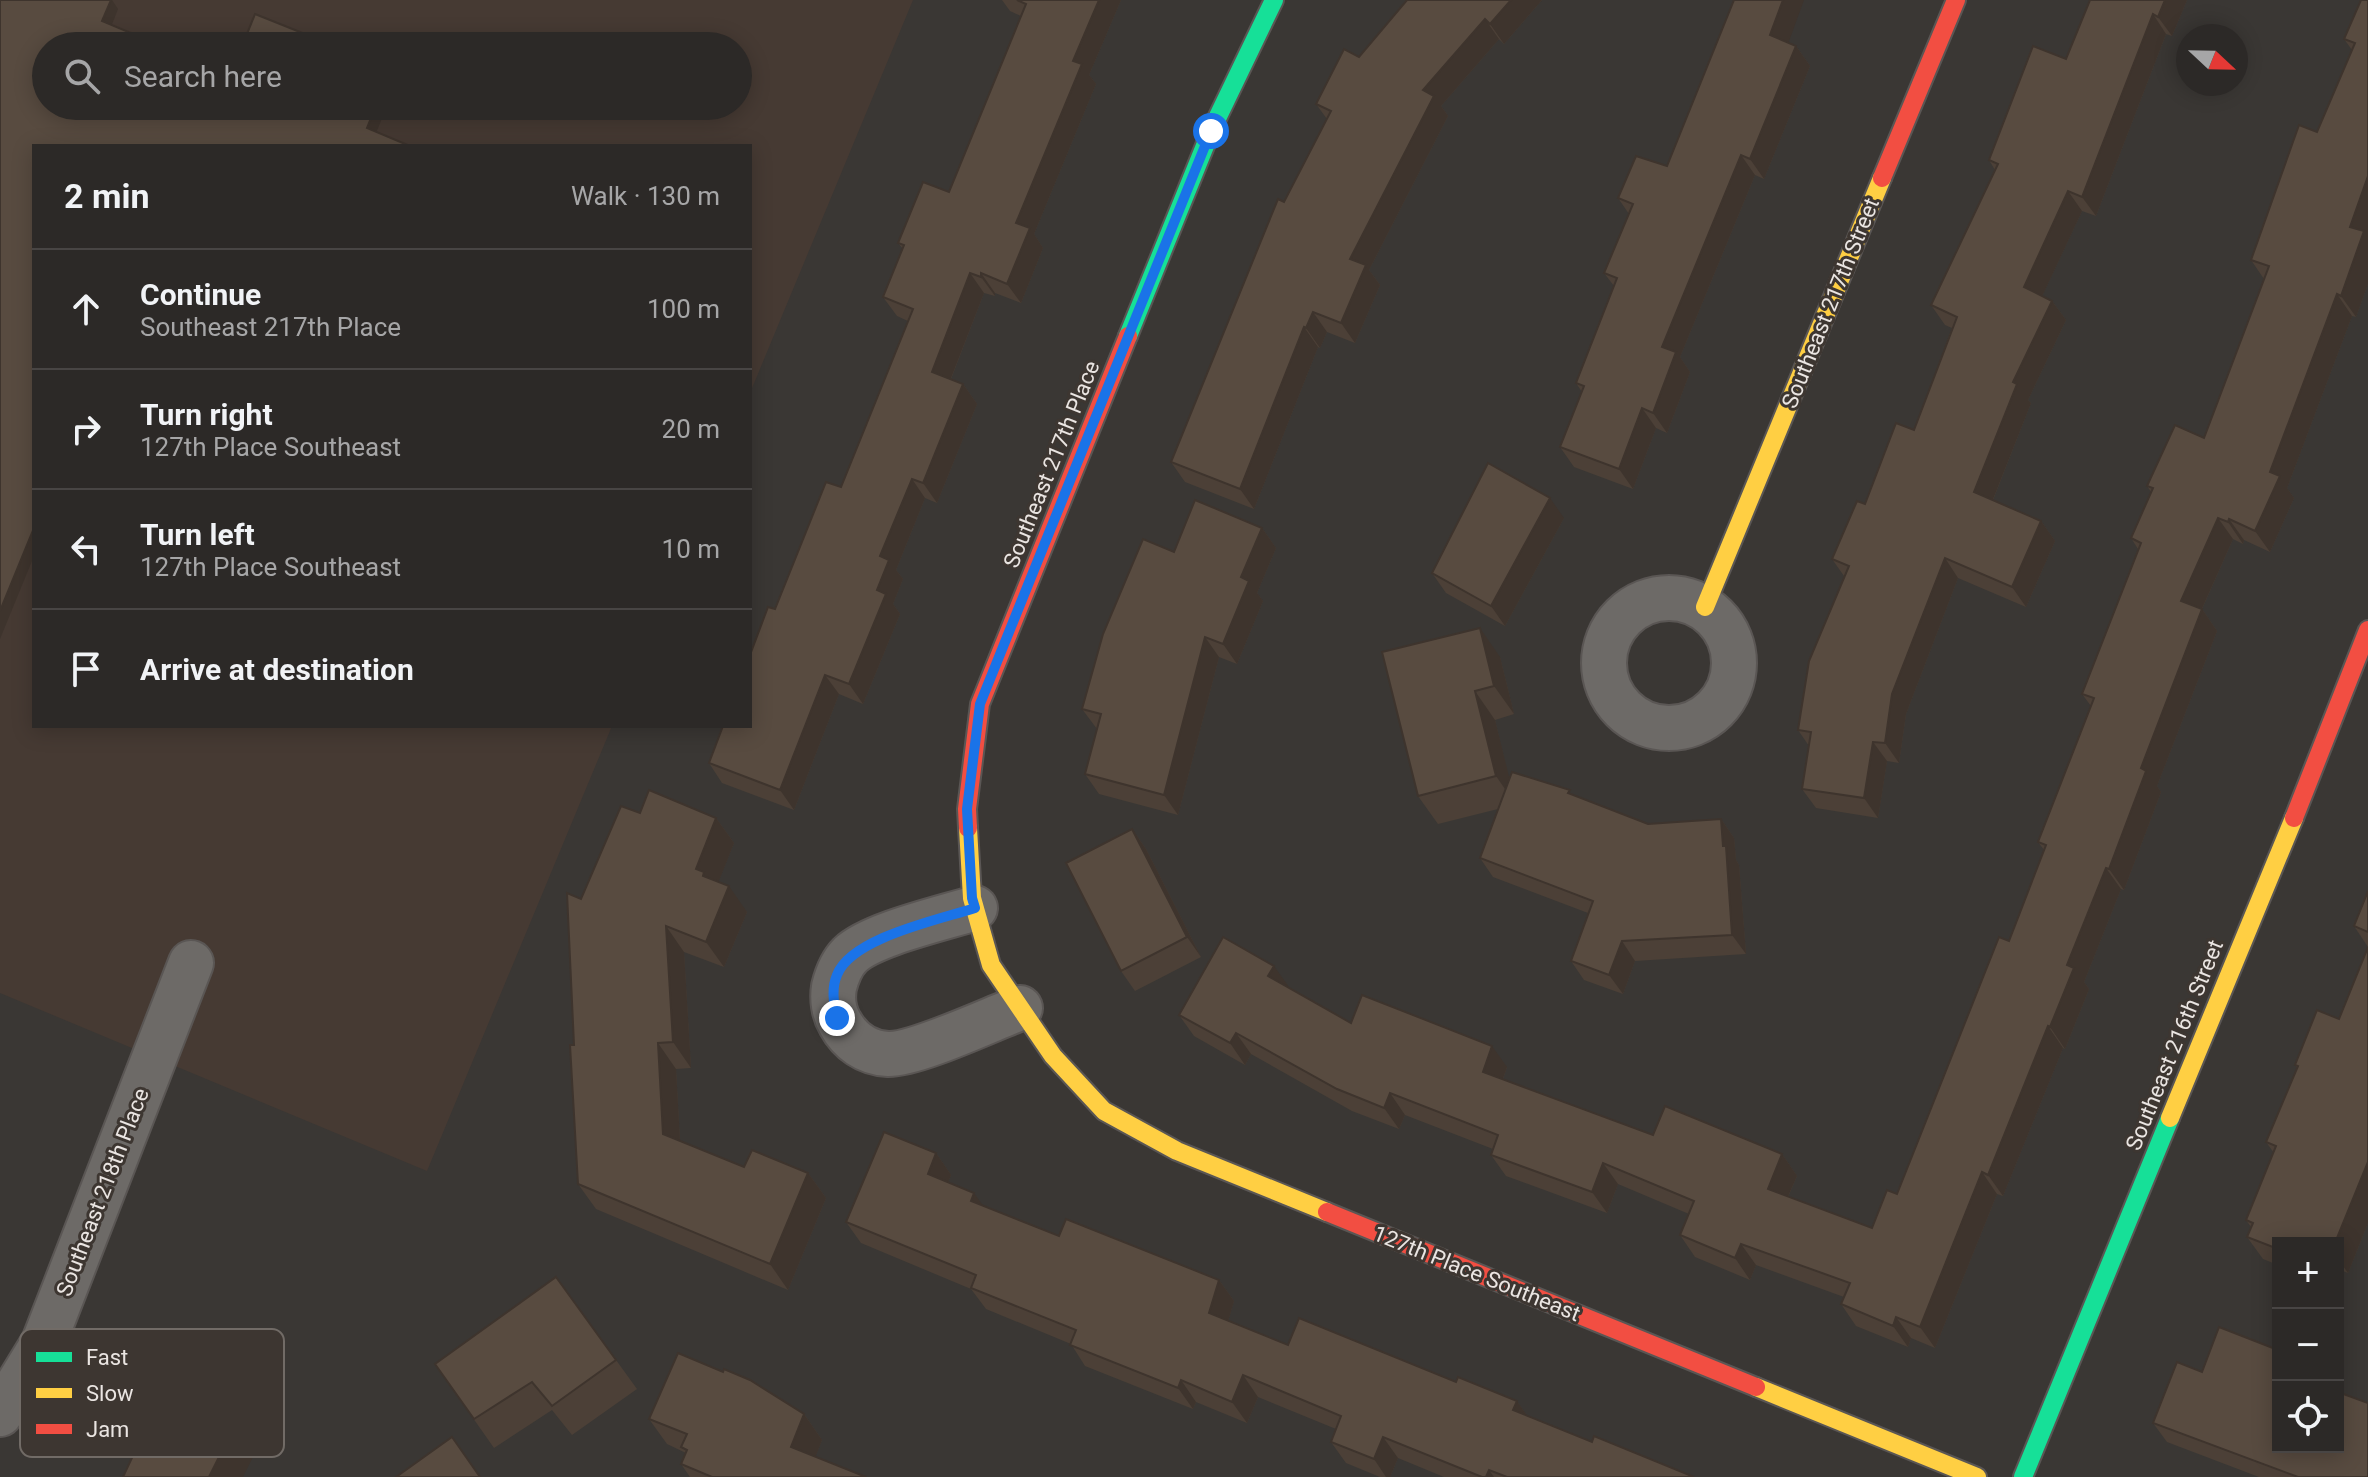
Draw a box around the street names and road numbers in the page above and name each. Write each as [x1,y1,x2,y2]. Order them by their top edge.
street label: Southeast 217th Street [1777,194,1884,412]
street label: Southeast 217th Place [998,357,1104,571]
street label: Southeast 216th Street [2121,936,2228,1154]
street label: Southeast 218th Place [51,1085,154,1300]
street label: 127th Place Southeast [1370,1220,1584,1326]

